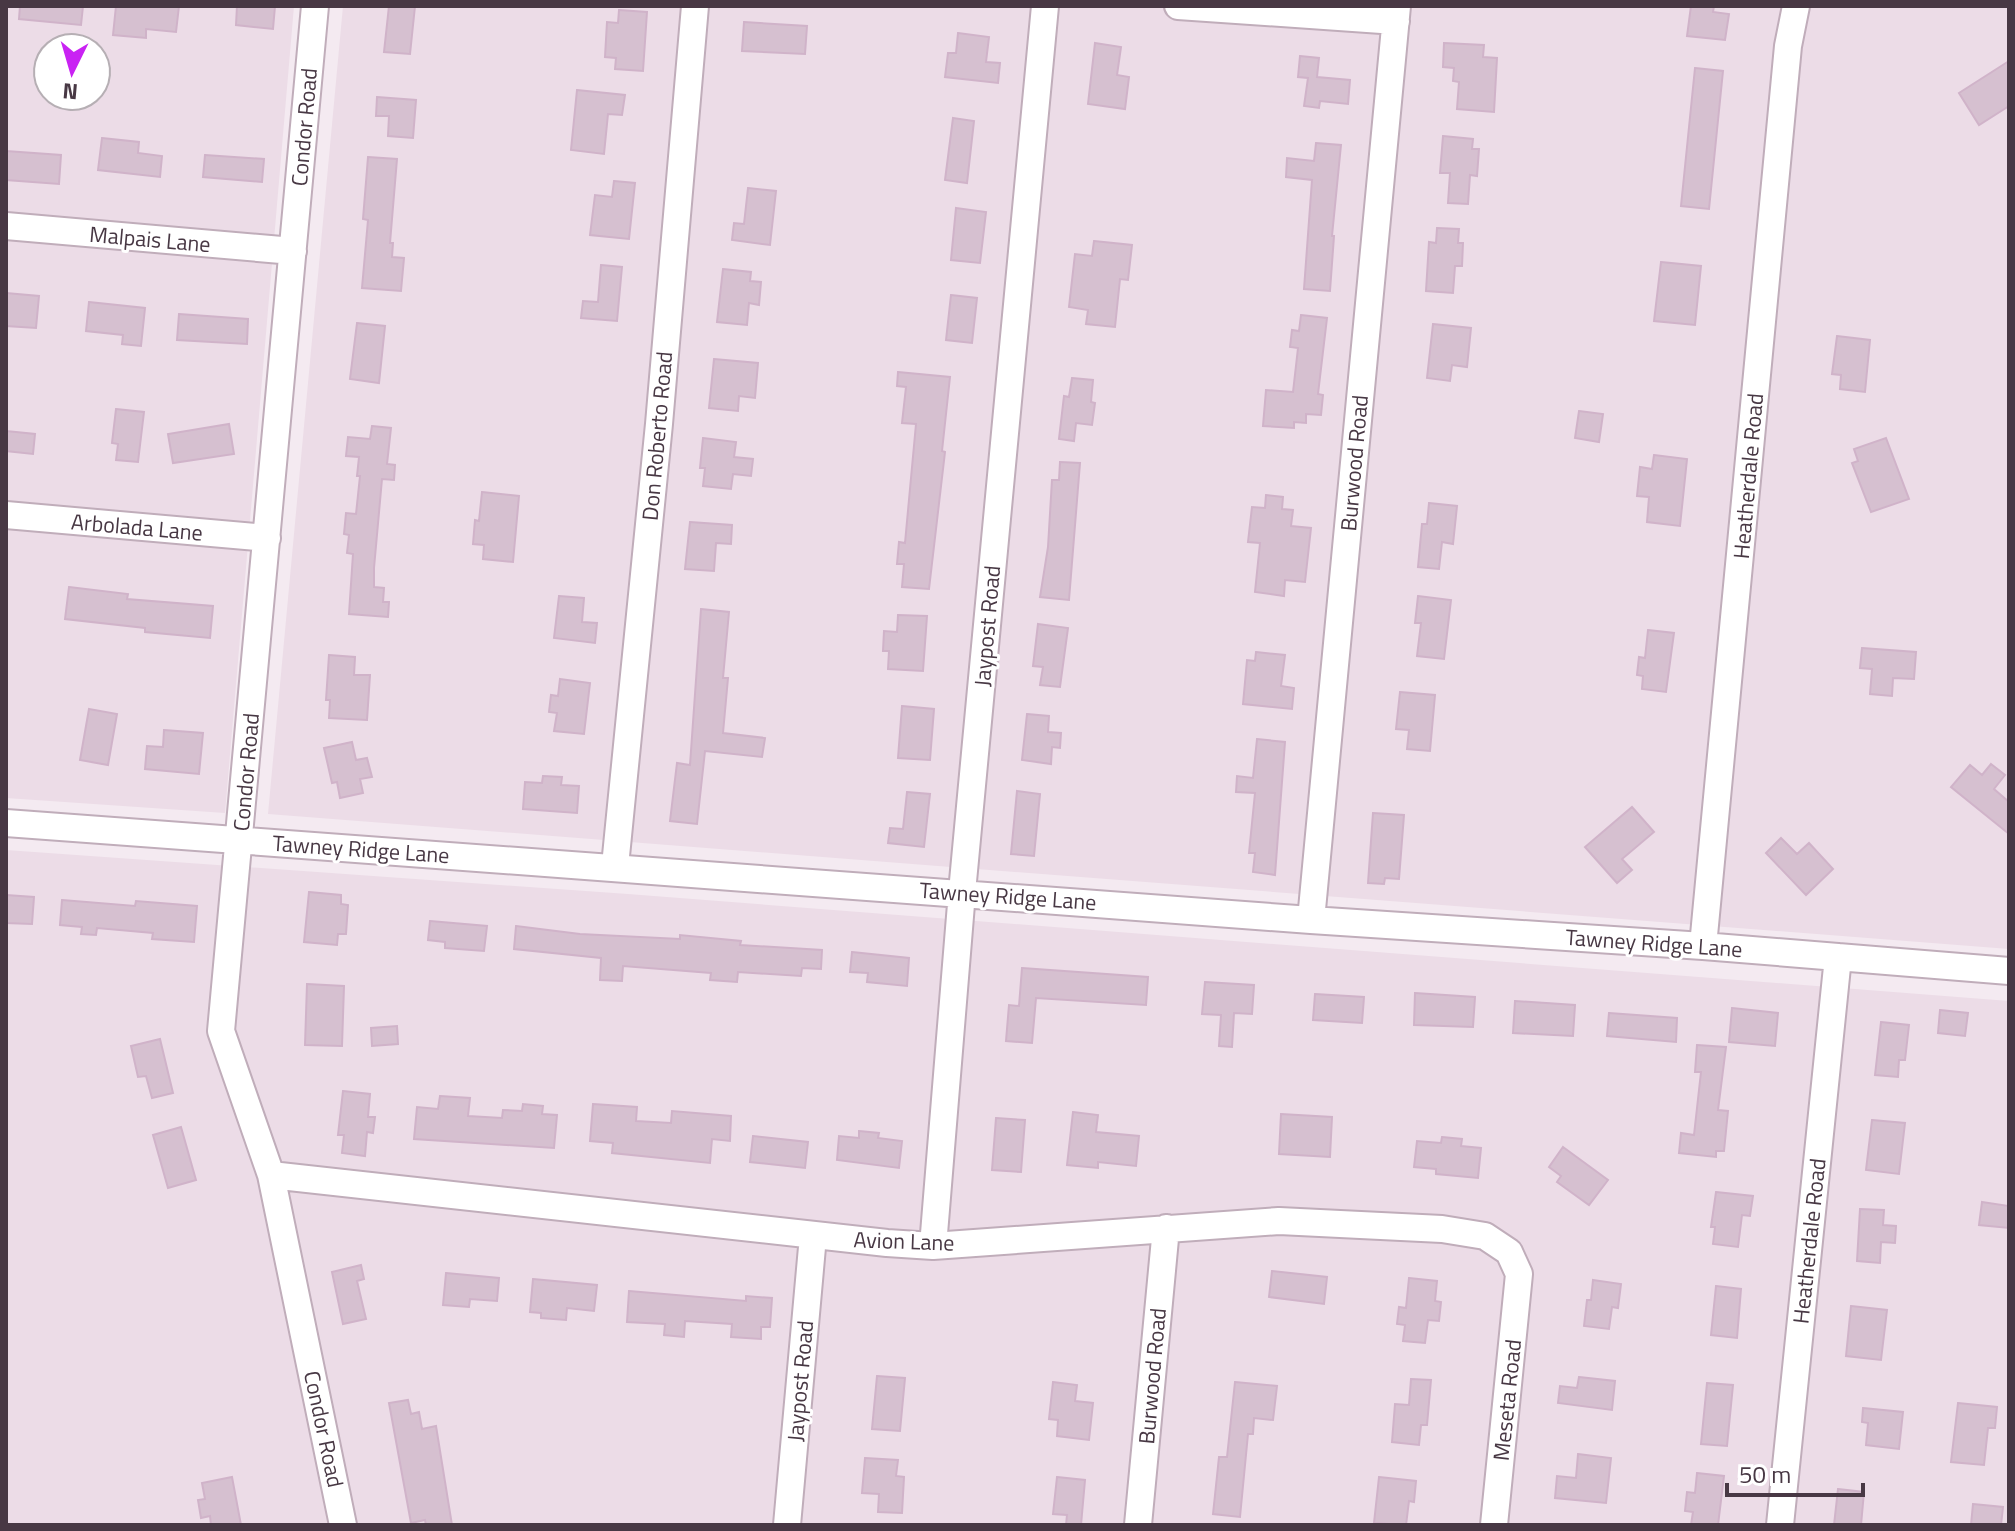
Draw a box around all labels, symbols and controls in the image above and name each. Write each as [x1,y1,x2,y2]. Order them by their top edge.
north arrow [32,32,112,112]
street label: Condor Road [282,66,326,188]
text: N [61,74,79,110]
street label: Malpais Lane [88,217,212,261]
street label: Don Roberto Road [633,350,681,522]
street label: Heatherdale Road [1724,392,1772,560]
street label: Burwood Road [1331,393,1377,533]
street label: Arbolada Lane [70,504,204,550]
street label: Jaypost Road [965,564,1009,688]
street label: Condor Road [224,711,268,833]
street label: Tawney Ridge Lane [271,826,451,872]
street label: Tawney Ridge Lane [918,873,1098,919]
street label: Tawney Ridge Lane [1564,920,1744,966]
street label: Heatherdale Road [1783,1157,1835,1325]
street label: Avion Lane [853,1222,955,1260]
street label: Burwood Road [1129,1306,1175,1446]
street label: Jaypost Road [778,1319,822,1443]
street label: Meseta Road [1484,1338,1530,1462]
street label: Condor Road [295,1368,353,1490]
scale bar [1727,1447,1863,1497]
text: 50 m [1739,1456,1791,1492]

